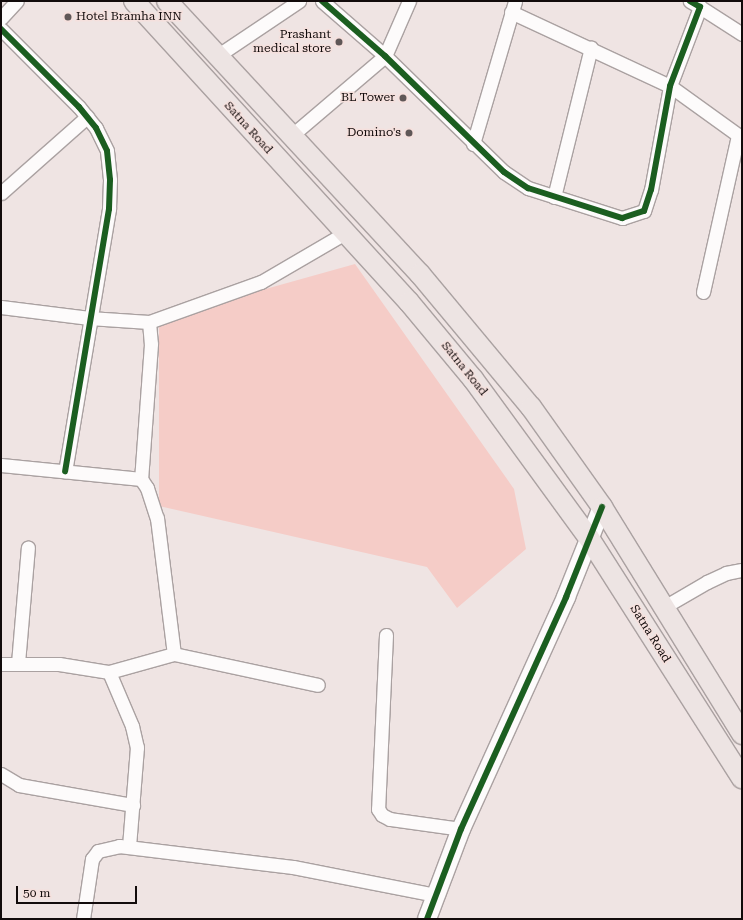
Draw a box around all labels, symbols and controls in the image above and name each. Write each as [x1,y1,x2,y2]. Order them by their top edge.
place label: Hotel Bramha INN [76,10,182,24]
marker: Hotel Bramha INN [63,12,73,22]
place label: Prashant medical store [253,28,331,56]
marker: Prashant medical store [334,37,344,47]
place label: BL Tower [341,91,395,105]
marker: BL Tower [398,93,408,103]
street label: Satna Road [221,99,275,157]
place label: Domino's [347,126,401,140]
marker: Domino's [404,128,414,138]
street label: Satna Road [438,339,490,399]
street label: Satna Road [627,603,673,665]
scale bar [18,878,139,904]
text: 50 m [23,886,50,900]

